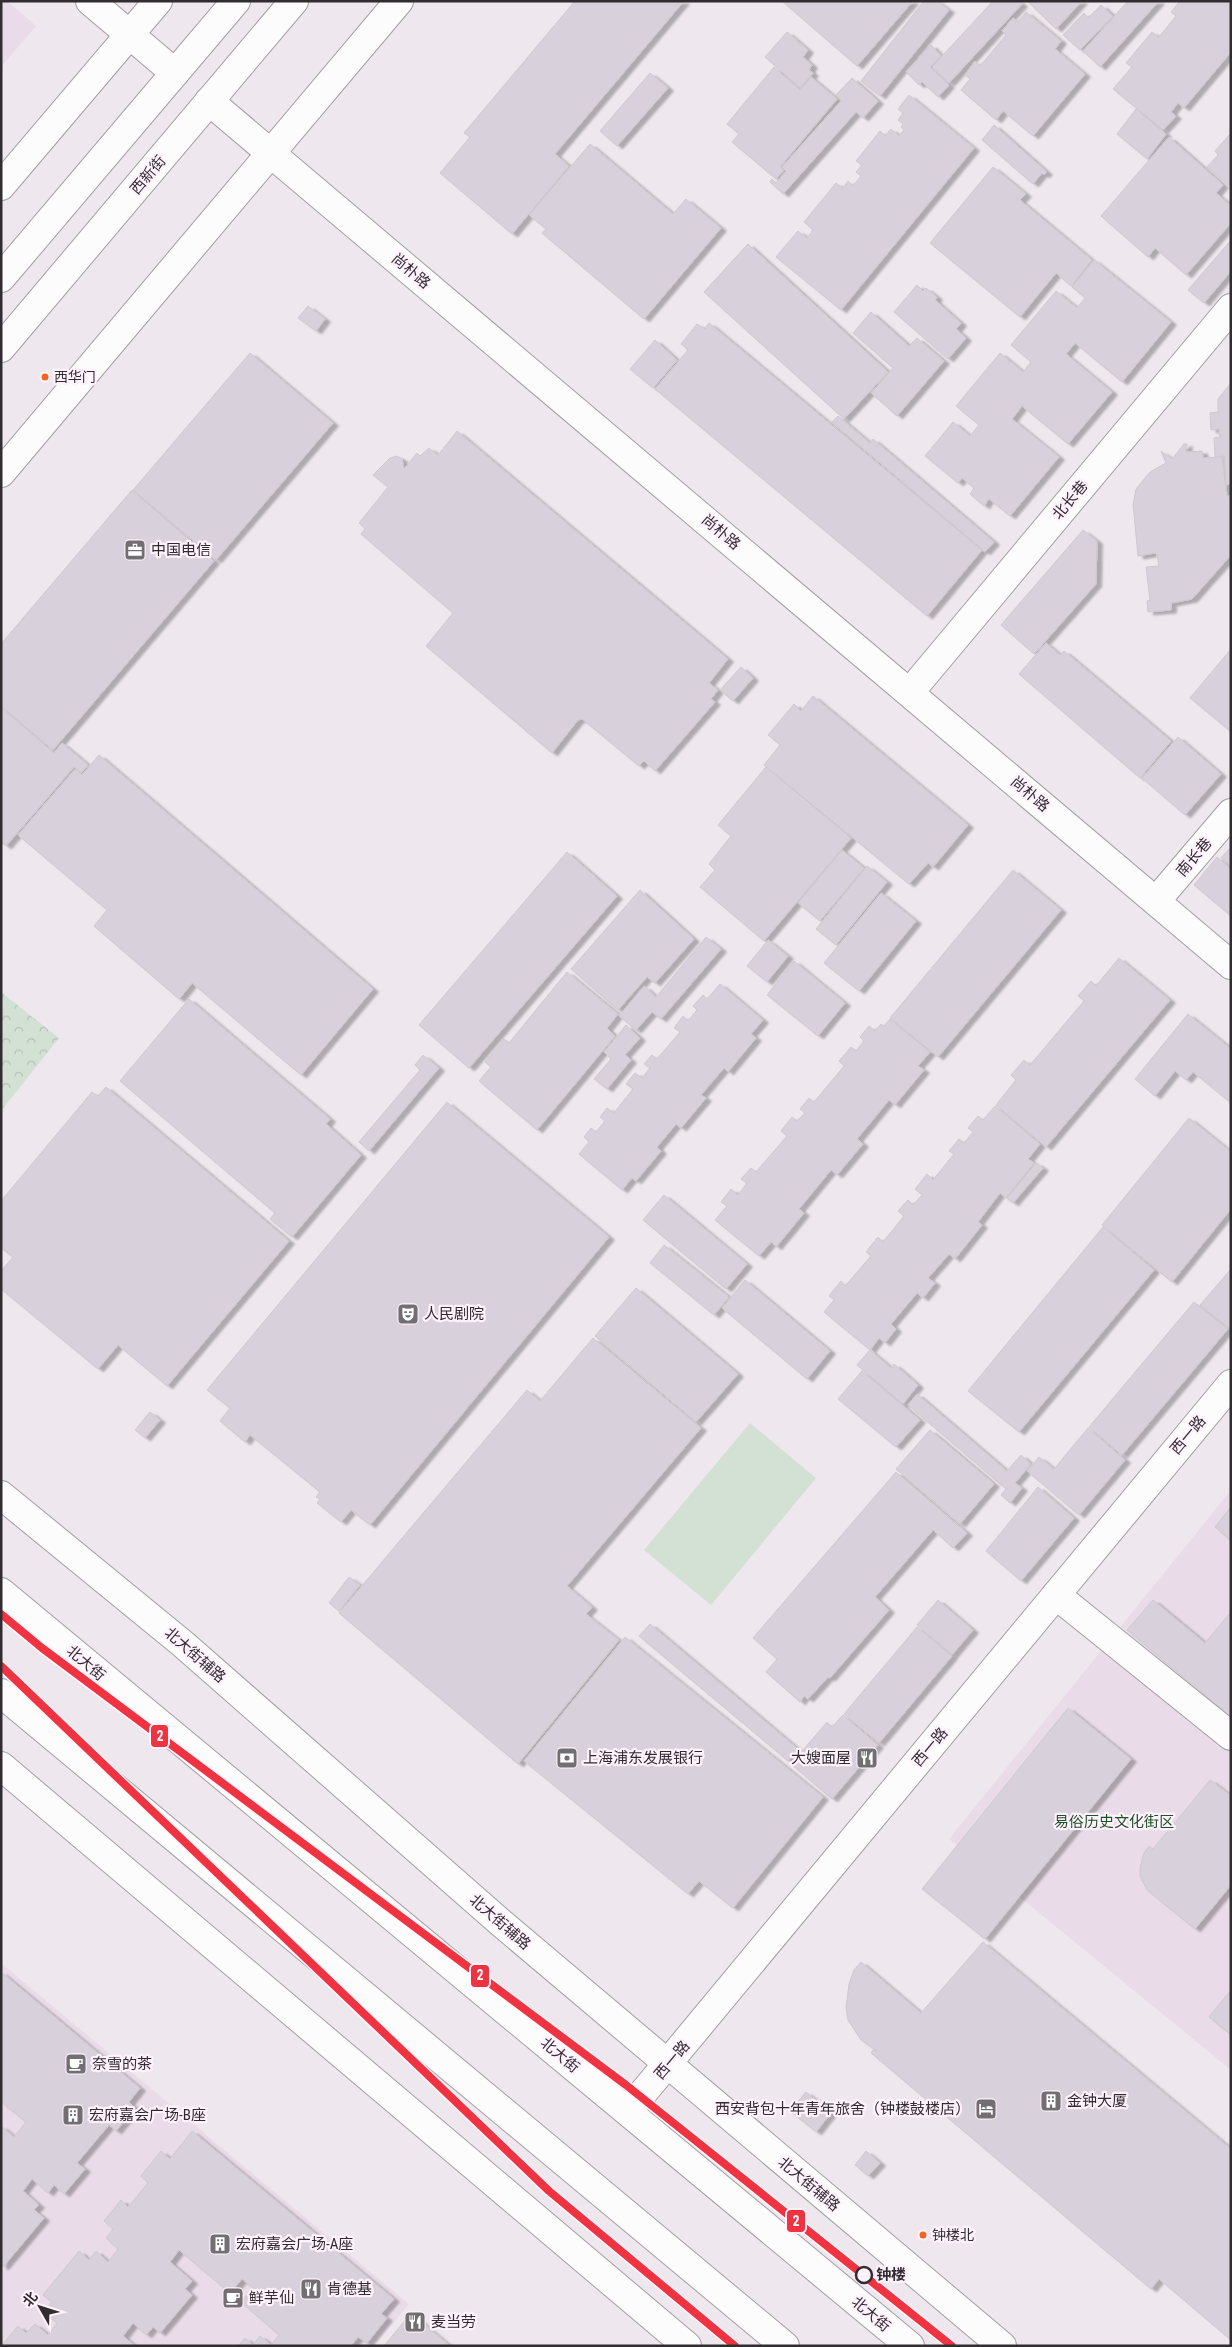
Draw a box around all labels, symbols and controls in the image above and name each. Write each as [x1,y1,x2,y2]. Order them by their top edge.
street label: 西新街 [127,152,169,198]
street label: 尚朴路 [388,250,434,292]
place label: 西华门 [54,369,96,385]
marker: 西华门 [40,372,50,382]
street label: 北长巷 [1049,477,1091,523]
street label: 尚朴路 [698,511,744,553]
office icon: 中国电信 [123,538,147,562]
place label: 中国电信 [151,541,211,559]
street label: 尚朴路 [1007,773,1053,815]
street label: 南长巷 [1173,834,1215,880]
theatre icon: 人民剧院 [396,1302,420,1326]
place label: 人民剧院 [424,1305,484,1323]
street label: 西一路 [1167,1412,1209,1458]
street label: 北大街辅路 [161,1624,229,1686]
street label: 北大街 [63,1642,109,1684]
line badge: 2 [150,1724,169,1748]
street label: 西一路 [909,1724,951,1770]
text: 2 [156,1728,164,1744]
bank icon: 上海浦东发展银行 [555,1746,579,1770]
restaurant icon: 大嫂面屋 [855,1746,879,1770]
place label: 上海浦东发展银行 [583,1749,703,1767]
place label: 大嫂面屋 [791,1749,851,1767]
park label: 易俗历史文化街区 [1054,1813,1174,1831]
street label: 北大街辅路 [466,1891,534,1953]
line badge: 2 [470,1964,490,1988]
text: 2 [476,1967,484,1983]
street label: 北大街 [537,2034,583,2076]
street label: 西一路 [651,2037,693,2083]
cafe icon: 奈雪的茶 [64,2052,88,2076]
place label: 奈雪的茶 [92,2055,152,2073]
building icon: 金钟大厦 [1039,2089,1063,2113]
place label: 金钟大厦 [1067,2092,1127,2110]
hotel icon: 西安背包十年青年旅舍（钟楼鼓楼店） [974,2097,998,2121]
place label: 西安背包十年青年旅舍（钟楼鼓楼店） [715,2100,970,2118]
building icon: 宏府嘉会广场-B座 [61,2103,85,2127]
place label: 宏府嘉会广场-B座 [89,2106,206,2124]
street label: 北大街辅路 [774,2153,844,2215]
line badge: 2 [786,2209,806,2233]
text: 2 [792,2213,800,2229]
place label: 钟楼北 [932,2227,974,2243]
marker: 钟楼北 [918,2230,928,2240]
building icon: 宏府嘉会广场-A座 [208,2232,232,2256]
place label: 宏府嘉会广场-A座 [236,2235,353,2253]
marker: 钟楼 [855,2266,873,2284]
place label: 钟楼 [876,2266,906,2284]
restaurant icon: 肯德基 [299,2277,323,2301]
place label: 肯德基 [327,2280,372,2298]
north arrow [15,2282,65,2332]
cafe icon: 鲜芋仙 [221,2286,245,2310]
text: 北 [19,2288,41,2309]
place label: 鲜芋仙 [249,2289,294,2307]
street label: 北大街 [848,2293,894,2335]
restaurant icon: 麦当劳 [403,2310,427,2334]
place label: 麦当劳 [431,2313,476,2331]

